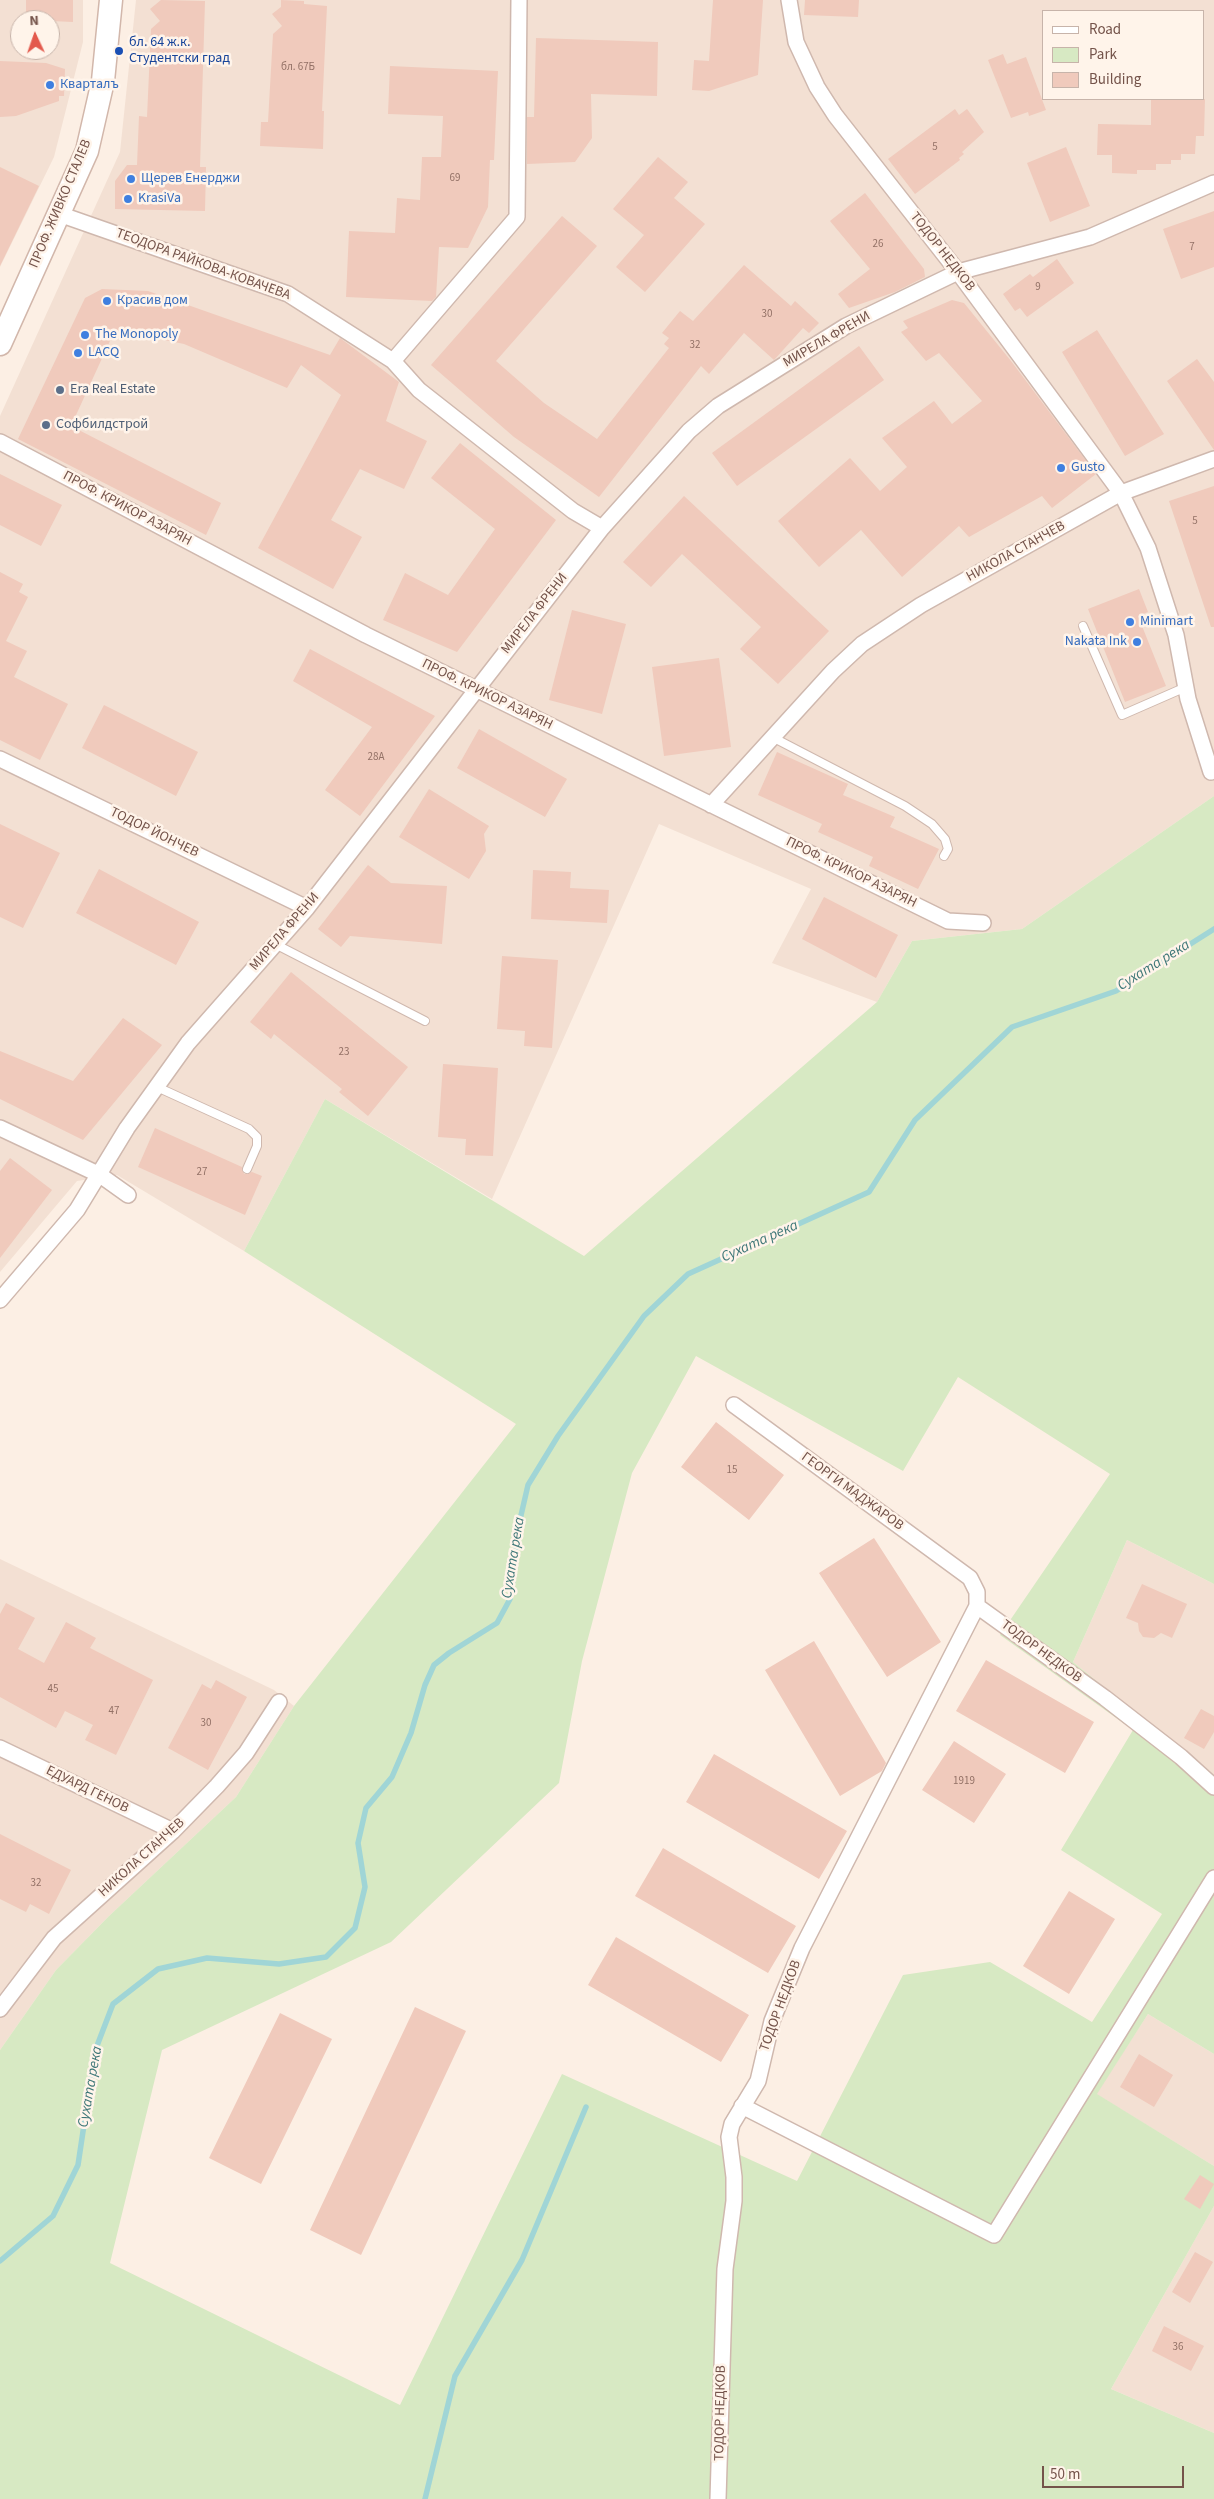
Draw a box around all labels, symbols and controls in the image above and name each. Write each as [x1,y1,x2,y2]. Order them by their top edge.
north arrow [10,10,60,60]
legend [1042,10,1204,100]
text: N [29,11,39,31]
text: Road [1089,19,1121,40]
place label: бл. 64 ж.к. Студентски град [129,35,230,68]
text: Park [1089,44,1117,65]
marker: бл. 64 ж.к. Студентски град [113,45,125,57]
house number: бл. 67Б [281,61,315,75]
text: Building [1089,69,1141,90]
place label: Кварталъ [60,77,119,93]
marker: Кварталъ [44,79,56,91]
street label: ПРОФ. ЖИВКО СТАЛЕВ [26,137,96,271]
house number: 5 [932,141,938,155]
place label: Щерев Енерджи [141,171,240,187]
house number: 69 [450,172,460,186]
marker: Щерев Енерджи [125,173,137,185]
place label: KrasiVa [138,191,181,207]
marker: KrasiVa [122,193,134,205]
street label: ТОДОР НЕДКОВ [906,209,978,295]
street label: ТЕОДОРА РАЙКОВА-КОВАЧЕВА [113,226,293,304]
house number: 26 [873,238,883,252]
house number: 7 [1189,241,1195,255]
house number: 9 [1035,281,1041,295]
place label: Красив дом [117,293,188,309]
marker: Красив дом [101,295,113,307]
house number: 30 [762,308,772,322]
street label: МИРЕЛА ФРЕНИ [780,308,874,372]
place label: The Monopoly [95,327,178,343]
marker: The Monopoly [79,329,91,341]
house number: 32 [690,339,700,353]
place label: LACQ [88,345,119,361]
marker: LACQ [72,347,84,359]
place label: Era Real Estate [70,382,156,398]
marker: Era Real Estate [54,384,66,396]
place label: Софбилдстрой [56,417,148,433]
marker: Софбилдстрой [40,419,52,431]
place label: Gusto [1071,460,1105,476]
marker: Gusto [1055,462,1067,474]
street label: ПРОФ. КРИКОР АЗАРЯН [60,468,194,550]
house number: 5 [1192,515,1198,529]
street label: НИКОЛА СТАНЧЕВ [964,518,1068,586]
street label: МИРЕЛА ФРЕНИ [498,570,572,658]
place label: Minimart [1140,614,1193,630]
marker: Minimart [1124,616,1136,628]
place label: Nakata Ink [1065,634,1127,650]
marker: Nakata Ink [1131,636,1143,648]
street label: ПРОФ. КРИКОР АЗАРЯН [419,656,555,734]
house number: 28А [368,751,384,765]
street label: ТОДОР ЙОНЧЕВ [107,804,201,862]
street label: ПРОФ. КРИКОР АЗАРЯН [783,834,919,912]
street label: МИРЕЛА ФРЕНИ [247,890,323,974]
water label: Сухата река [1114,937,1194,995]
house number: 23 [339,1046,349,1060]
house number: 27 [197,1166,207,1180]
water label: Сухата река [719,1217,801,1267]
street label: ГЕОРГИ МАДЖАРОВ [798,1449,906,1535]
house number: 15 [727,1464,737,1478]
water label: Сухата река [499,1516,529,1600]
street label: ТОДОР НЕДКОВ [997,1617,1085,1687]
house number: 45 [48,1683,58,1697]
house number: 47 [109,1705,119,1719]
house number: 30 [201,1717,211,1731]
street label: ЕДУАРД ГЕНОВ [43,1763,131,1817]
house number: 1919 [953,1775,975,1789]
street label: НИКОЛА СТАНЧЕВ [95,1815,189,1901]
house number: 32 [31,1877,41,1891]
street label: ТОДОР НЕДКОВ [757,1958,805,2054]
water label: Сухата река [75,2045,107,2129]
house number: 36 [1173,2341,1183,2355]
street label: ТОДОР НЕДКОВ [712,2365,730,2461]
scale bar [1044,2456,1186,2488]
text: 50 m [1050,2464,1080,2485]

